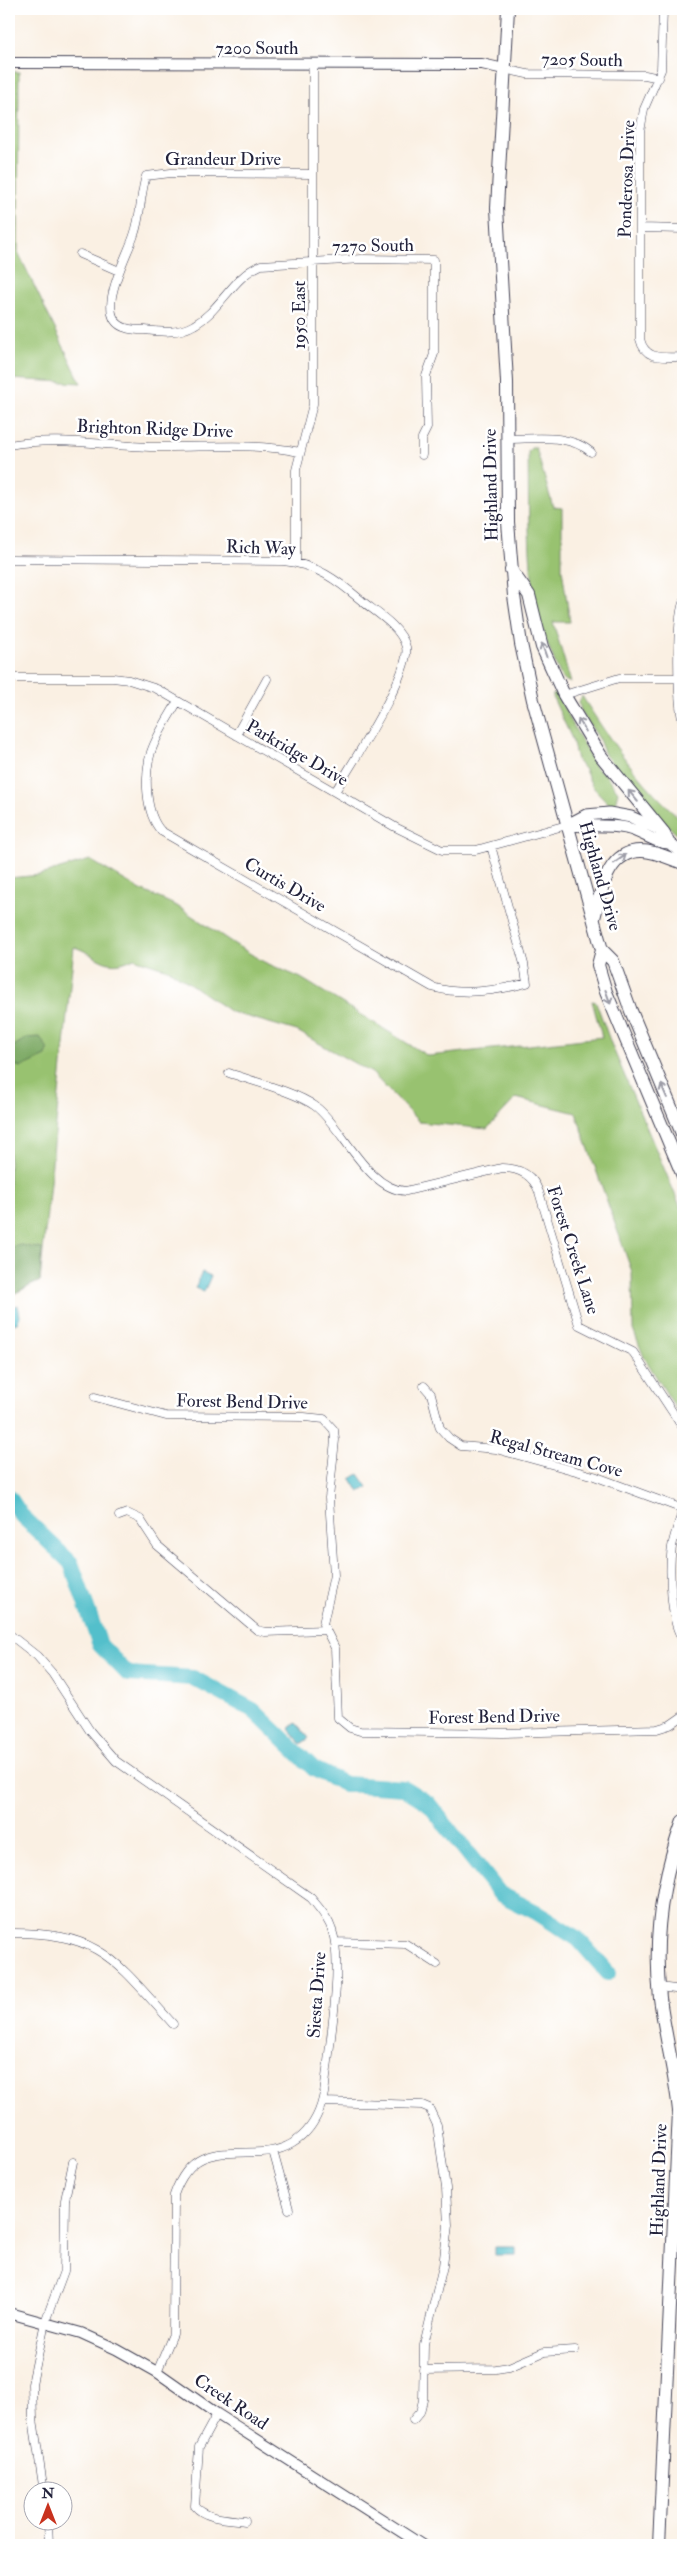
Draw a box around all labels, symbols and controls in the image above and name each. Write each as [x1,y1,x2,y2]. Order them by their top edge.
street label: 7200 South [216,37,299,60]
street label: 7205 South [541,48,624,72]
street label: Ponderosa Drive [613,119,641,238]
street label: Grandeur Drive [165,148,281,171]
street label: 7270 South [332,234,415,258]
street label: 1950 East [288,280,311,349]
street label: Brighton Ridge Drive [76,415,234,443]
street label: Highland Drive [479,428,503,542]
street label: Rich Way [226,535,297,561]
one-way arrow [539,643,548,659]
street label: Parkridge Drive [242,714,353,792]
one-way arrow [577,719,587,733]
one-way arrow [627,789,638,802]
street label: Highland Drive [573,819,627,934]
street label: Curtis Drive [240,852,330,918]
one-way arrow [613,854,627,864]
one-way arrow [604,989,614,1005]
one-way arrow [659,1084,669,1099]
street label: Forest Creek Lane [541,1183,605,1318]
street label: Forest Bend Drive [176,1389,309,1415]
street label: Regal Stream Cove [487,1425,626,1483]
street label: Forest Bend Drive [428,1704,561,1730]
street label: Siesta Drive [303,1951,332,2039]
street label: Highland Drive [646,2123,672,2237]
street label: Creek Road [189,2369,273,2435]
north arrow [22,2482,72,2532]
text: N [41,2485,55,2502]

